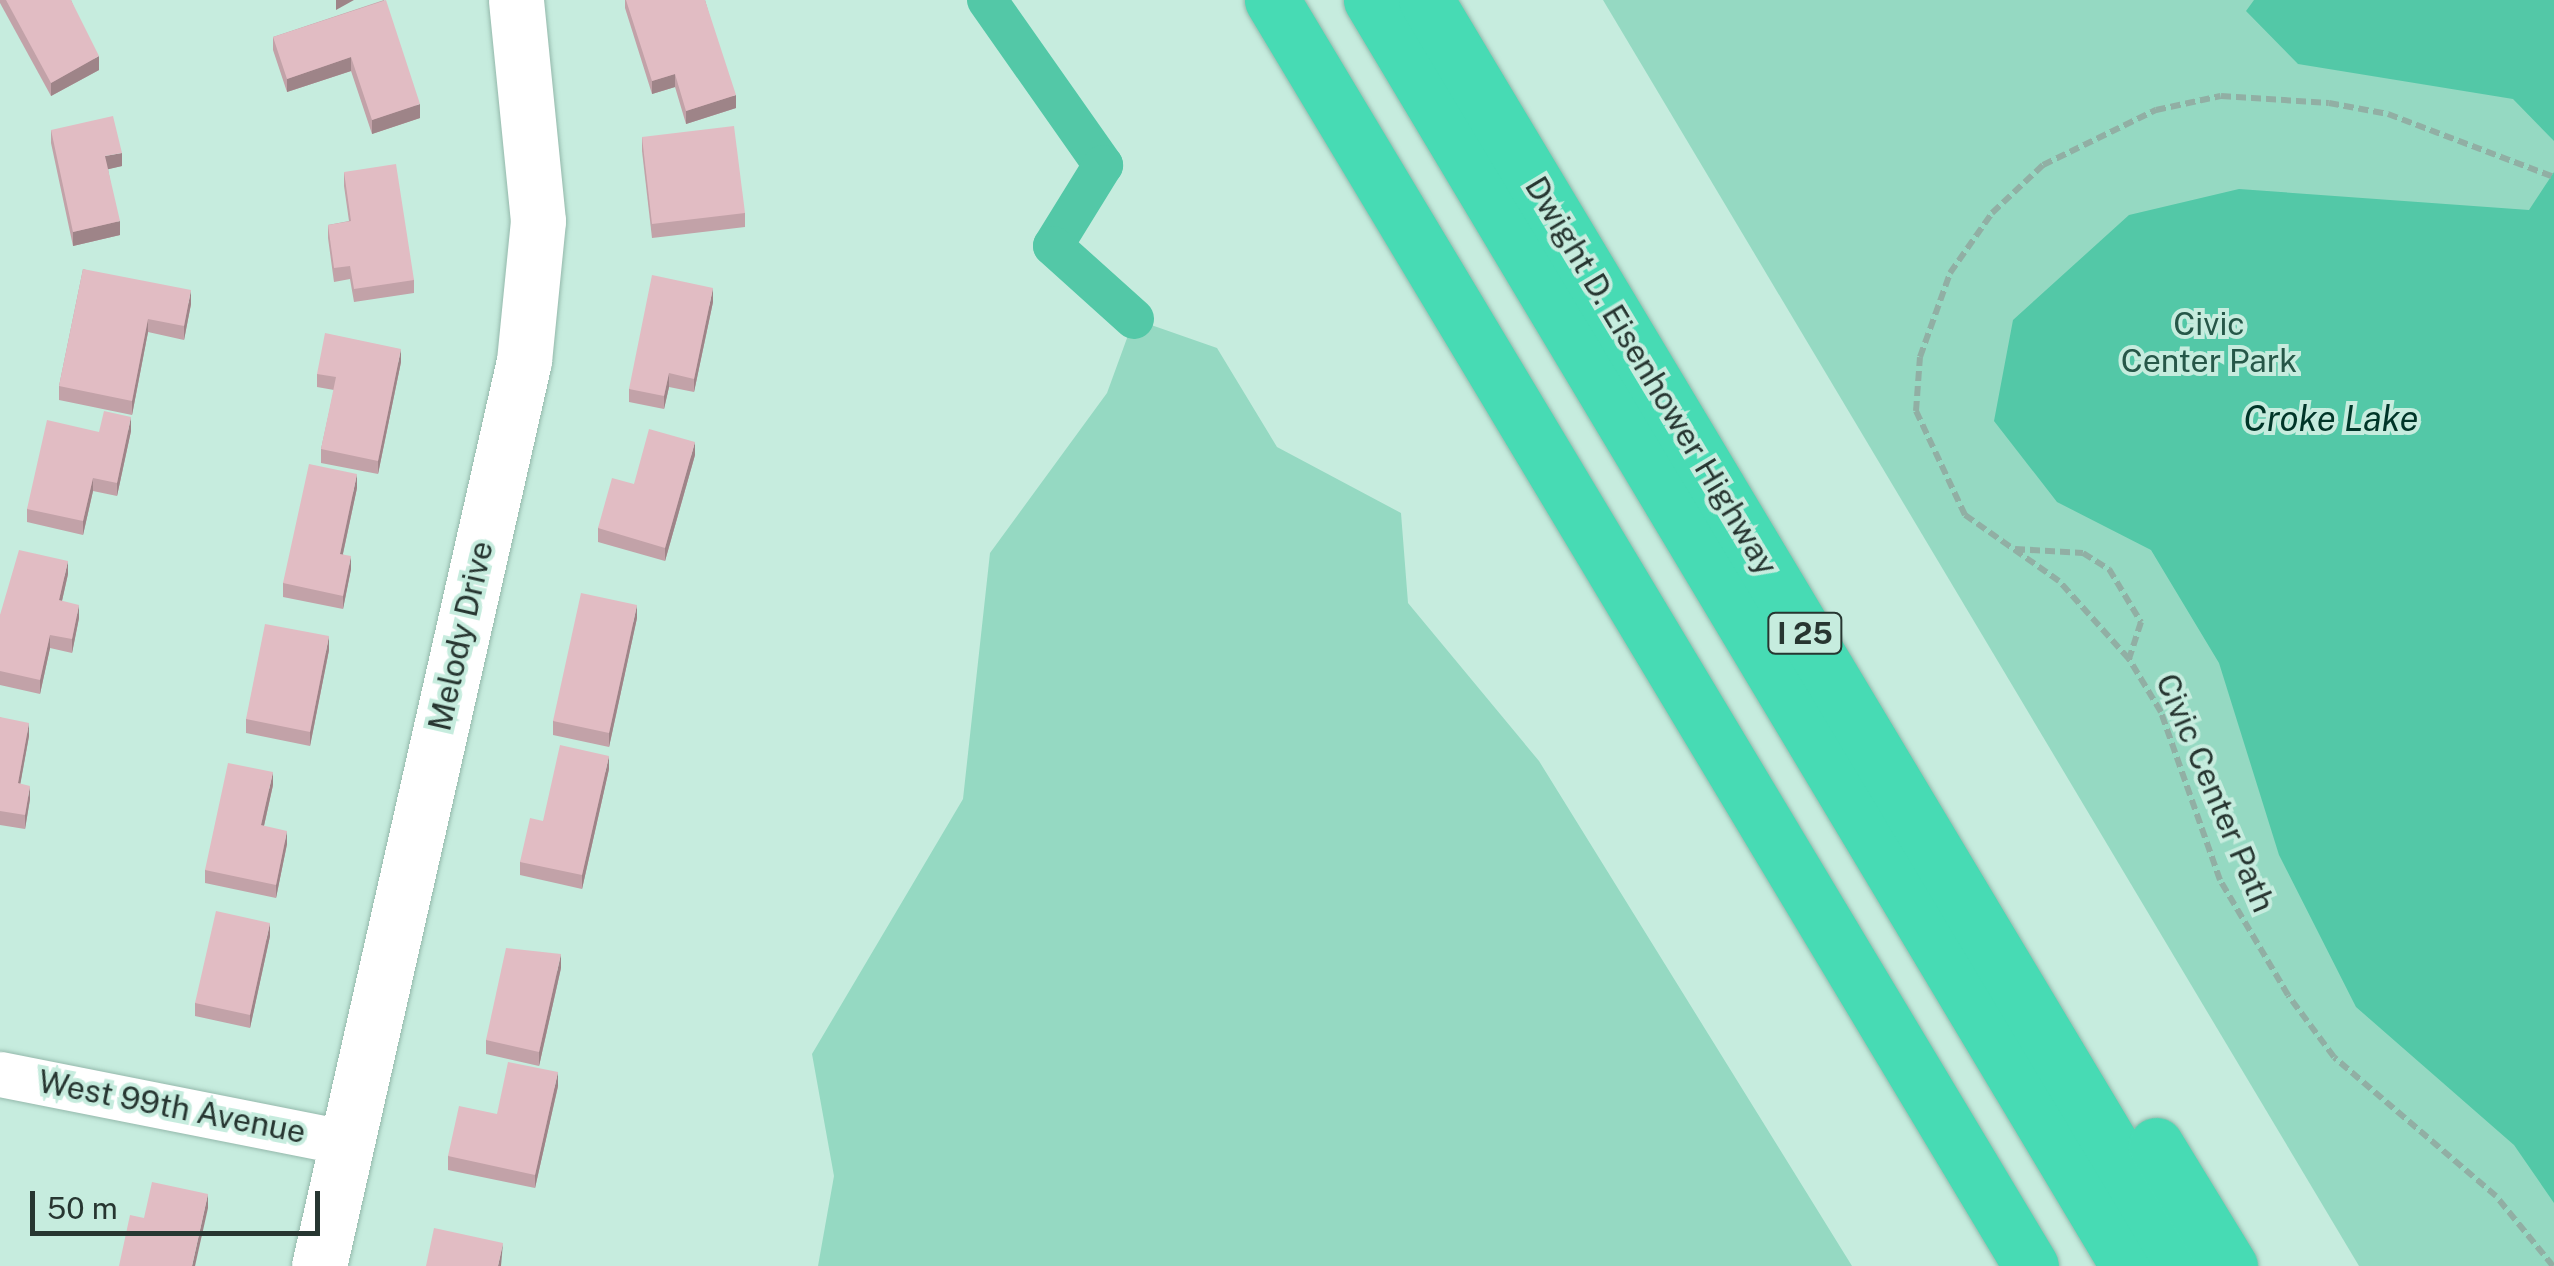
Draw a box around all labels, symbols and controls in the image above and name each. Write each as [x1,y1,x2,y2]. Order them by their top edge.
street label: Dwight D. Eisenhower Highway [1517,170,1785,582]
park label: Civic Center Park [2121,306,2297,381]
water label: Croke Lake [2243,398,2419,440]
street label: Melody Drive [420,537,502,735]
road number: I 25 [1765,608,1845,658]
street label: Civic Center Path [2147,668,2283,918]
street label: West 99th Avenue [35,1062,309,1152]
scale bar [35,1171,325,1233]
text: 50 m [47,1190,118,1226]

